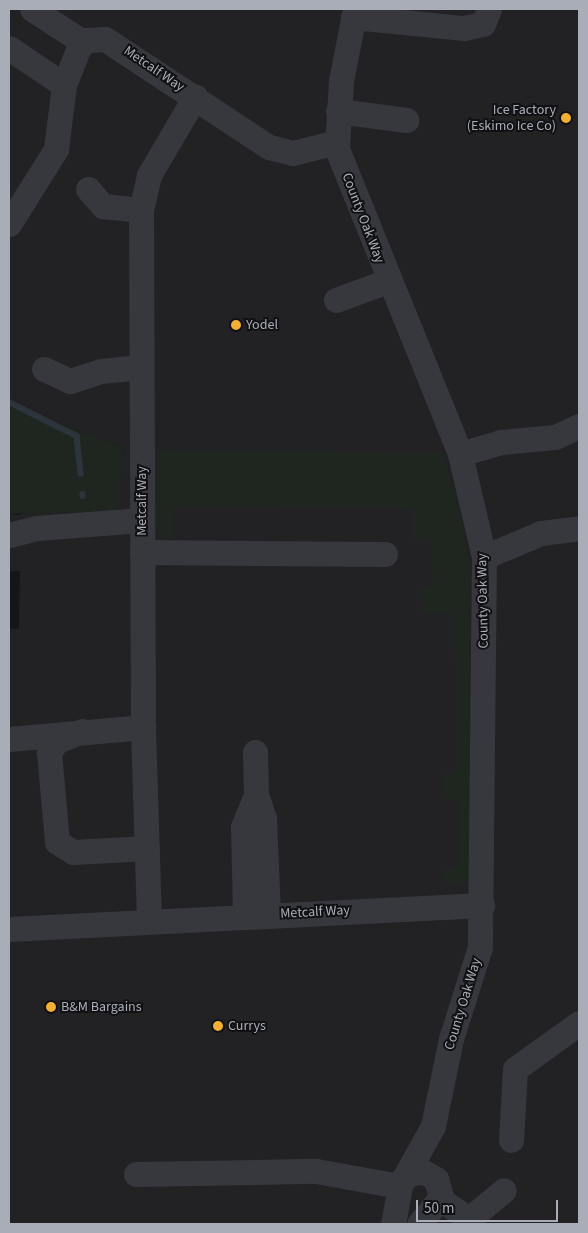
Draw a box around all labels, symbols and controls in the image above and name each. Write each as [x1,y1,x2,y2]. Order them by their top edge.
street label: Metcalf Way [120,43,188,95]
place label: Ice Factory (Eskimo Ice Co) [467,102,556,134]
marker: Ice Factory (Eskimo Ice Co) [560,112,572,124]
street label: County Oak Way [338,170,388,266]
place label: Yodel [246,317,278,333]
marker: Yodel [230,319,242,331]
street label: Metcalf Way [134,466,150,536]
street label: County Oak Way [474,553,492,649]
street label: Metcalf Way [280,902,350,922]
street label: County Oak Way [441,956,485,1052]
place label: B&M Bargains [61,999,142,1015]
marker: B&M Bargains [45,1001,57,1013]
place label: Currys [228,1018,266,1034]
marker: Currys [212,1020,224,1032]
scale bar [418,1190,560,1222]
text: 50 m [424,1198,454,1219]

